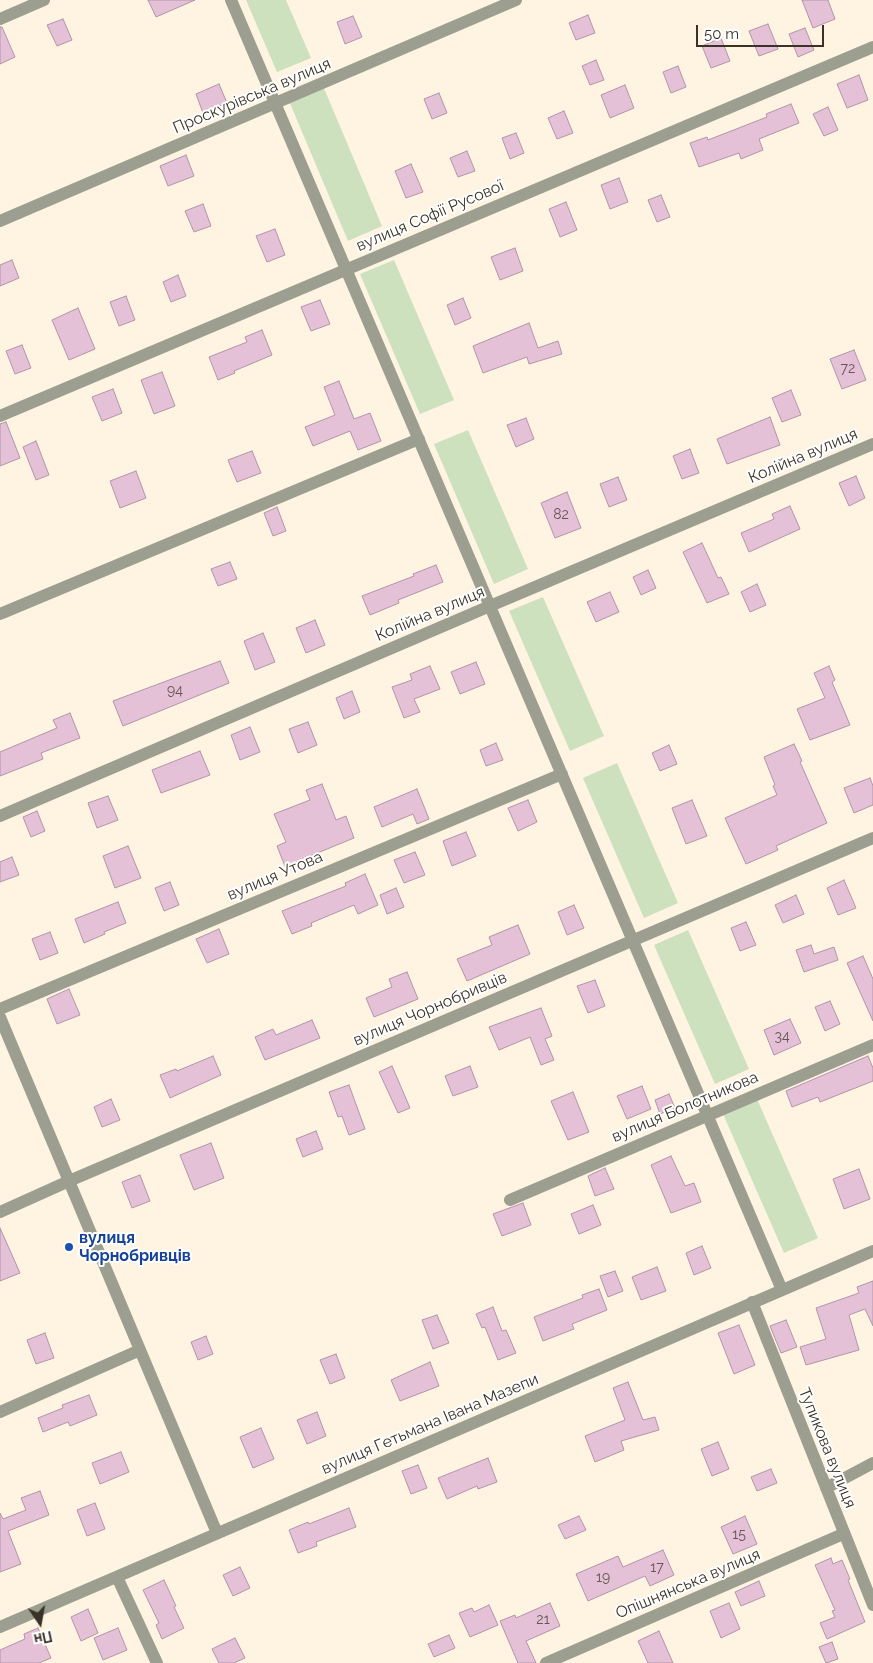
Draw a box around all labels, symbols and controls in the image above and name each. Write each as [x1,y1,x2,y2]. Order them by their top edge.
scale bar [698,15,826,47]
text: 50 m [704,25,739,43]
street label: Проскурівська вулиця [170,54,334,138]
street label: вулиця Софії Русової [353,176,507,256]
house number: 72 [841,361,855,377]
street label: Колійна вулиця [745,424,861,488]
house number: 82 [553,507,569,523]
street label: Колійна вулиця [372,582,488,646]
house number: 94 [167,683,183,699]
street label: вулиця Утова [224,847,326,905]
street label: вулиця Чорнобривців [350,968,510,1050]
house number: 34 [774,1029,790,1045]
street label: вулиця Болотникова [609,1067,761,1147]
place label: вулиця Чорнобривців [79,1228,191,1266]
marker: вулиця Чорнобривців [63,1241,75,1253]
street label: вулиця Гетьмана Івана Мазепи [319,1369,541,1479]
street label: Тупикова вулиця [794,1385,860,1511]
house number: 15 [732,1527,746,1543]
street label: Опішнянська вулиця [613,1545,763,1623]
house number: 17 [650,1560,664,1576]
house number: 19 [596,1570,610,1586]
north arrow [15,1598,65,1648]
house number: 21 [536,1612,550,1628]
text: Пн [32,1628,54,1647]

